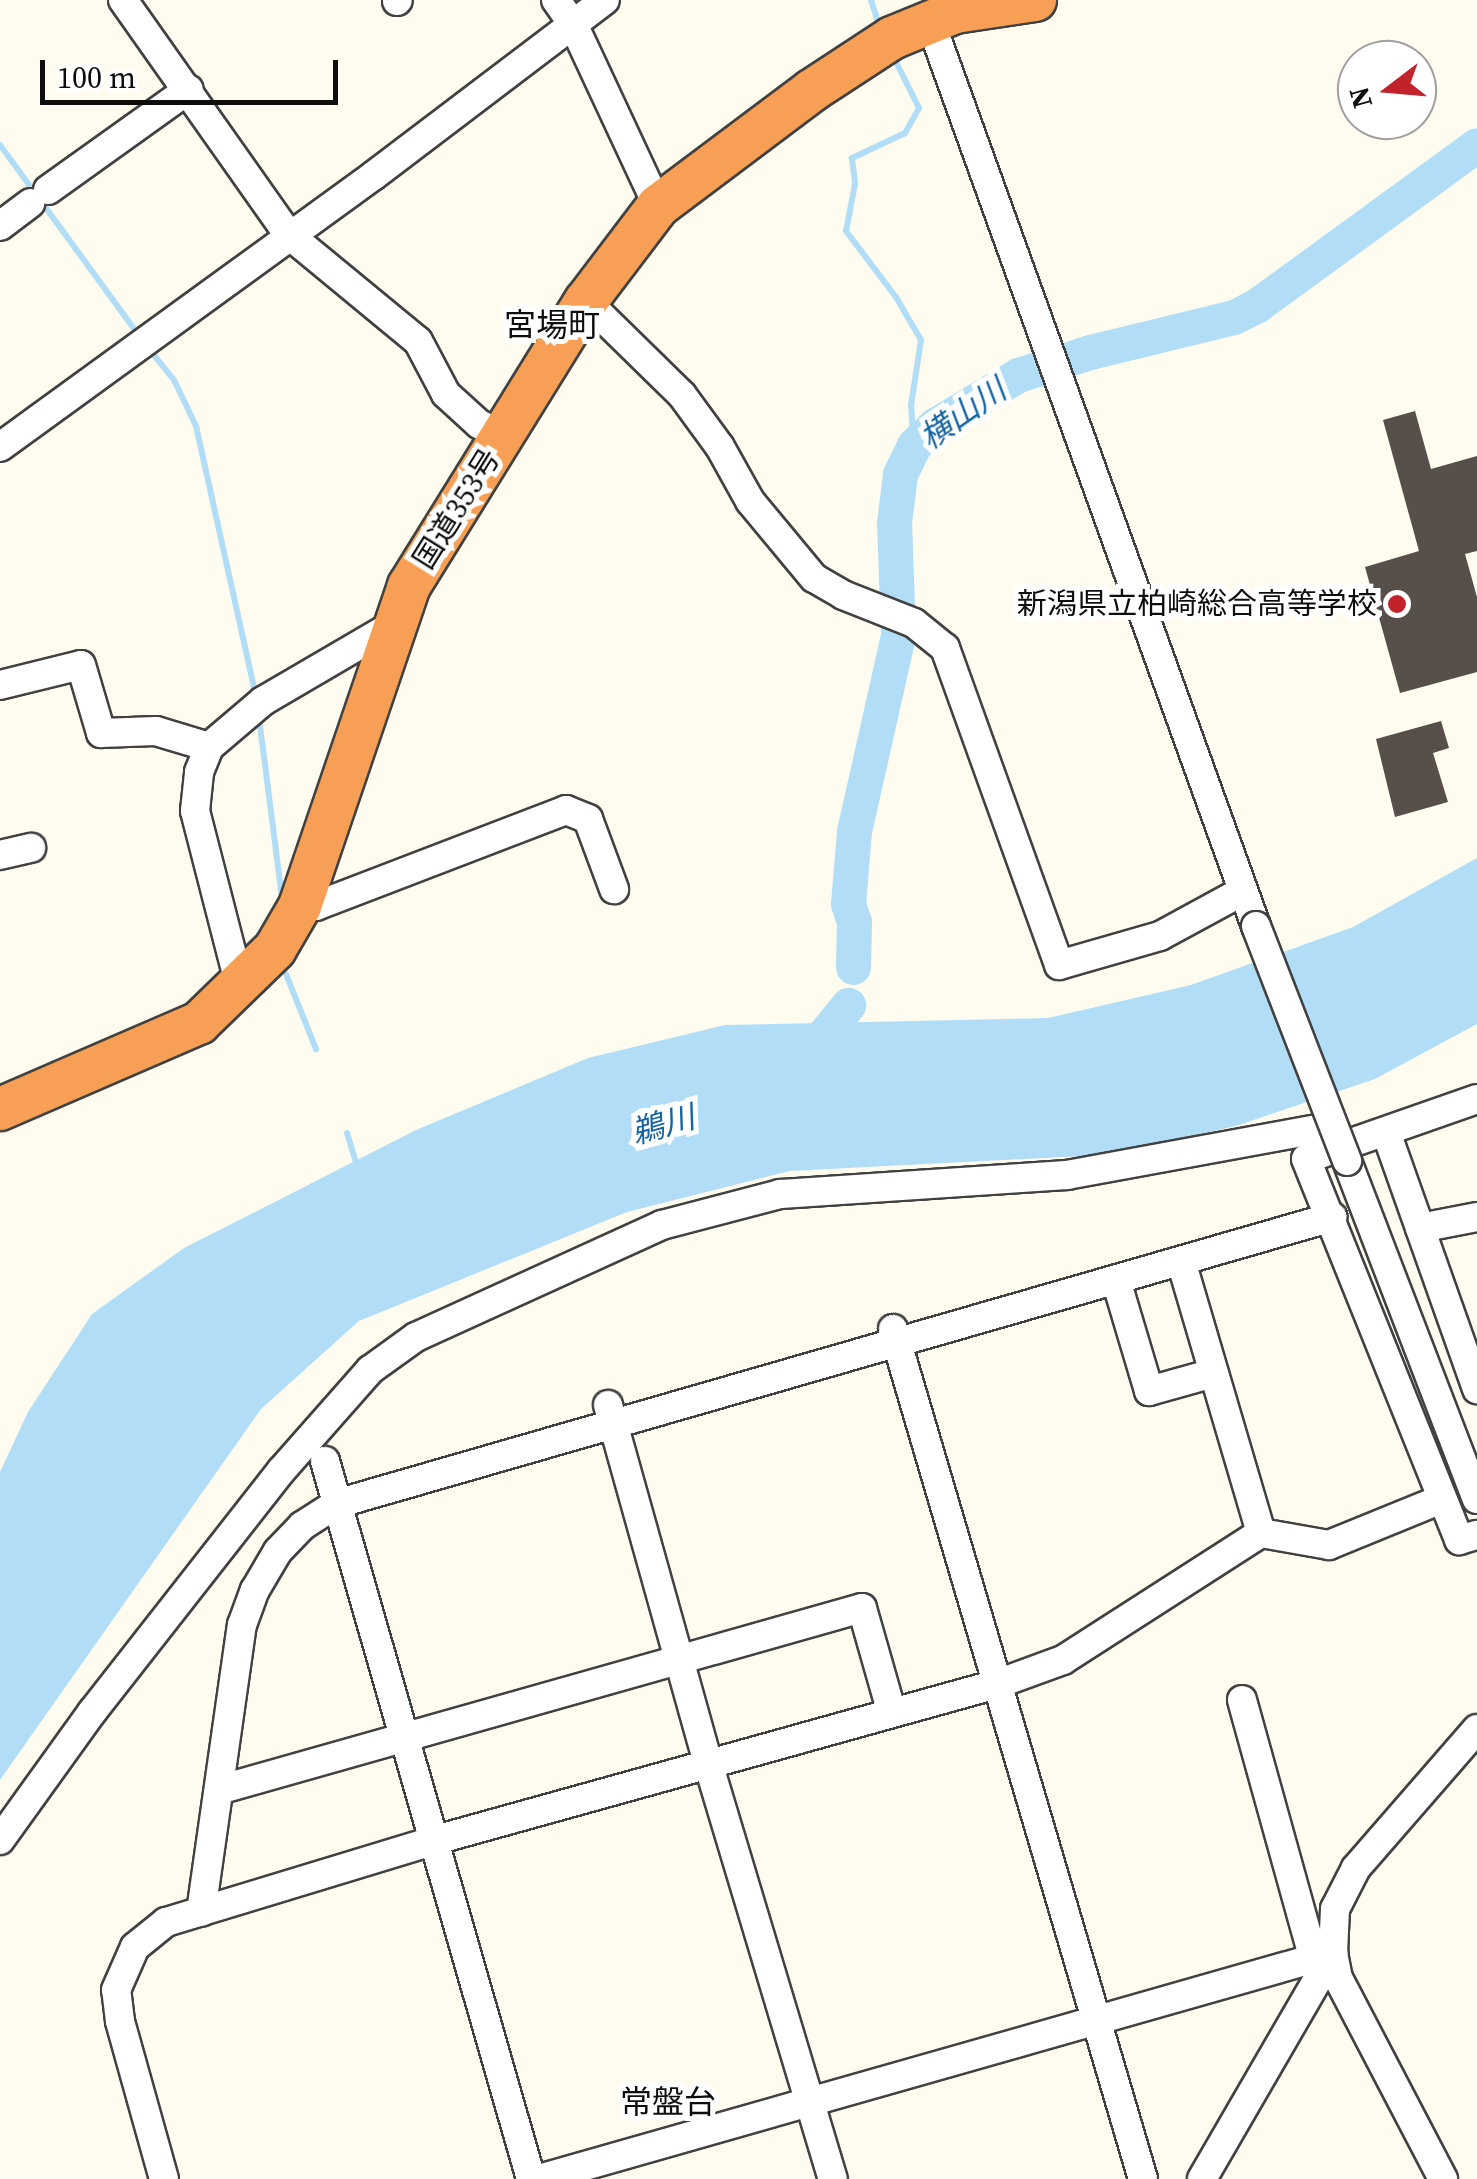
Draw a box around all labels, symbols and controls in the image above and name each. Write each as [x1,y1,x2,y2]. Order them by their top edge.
scale bar [45,40,342,102]
north arrow [1337,40,1437,140]
text: 100 m [57,57,136,98]
text: N [1339,83,1381,113]
district label: 宮場町 [504,306,600,344]
water label: 横山川 [913,371,1013,457]
street label: 国道353号 [406,442,508,576]
place label: 新潟県立柏崎総合高等学校 [1017,586,1377,622]
marker: 新潟県立柏崎総合高等学校 [1386,593,1408,615]
water label: 鵜川 [627,1098,699,1152]
district label: 常盤台 [620,2083,716,2121]

